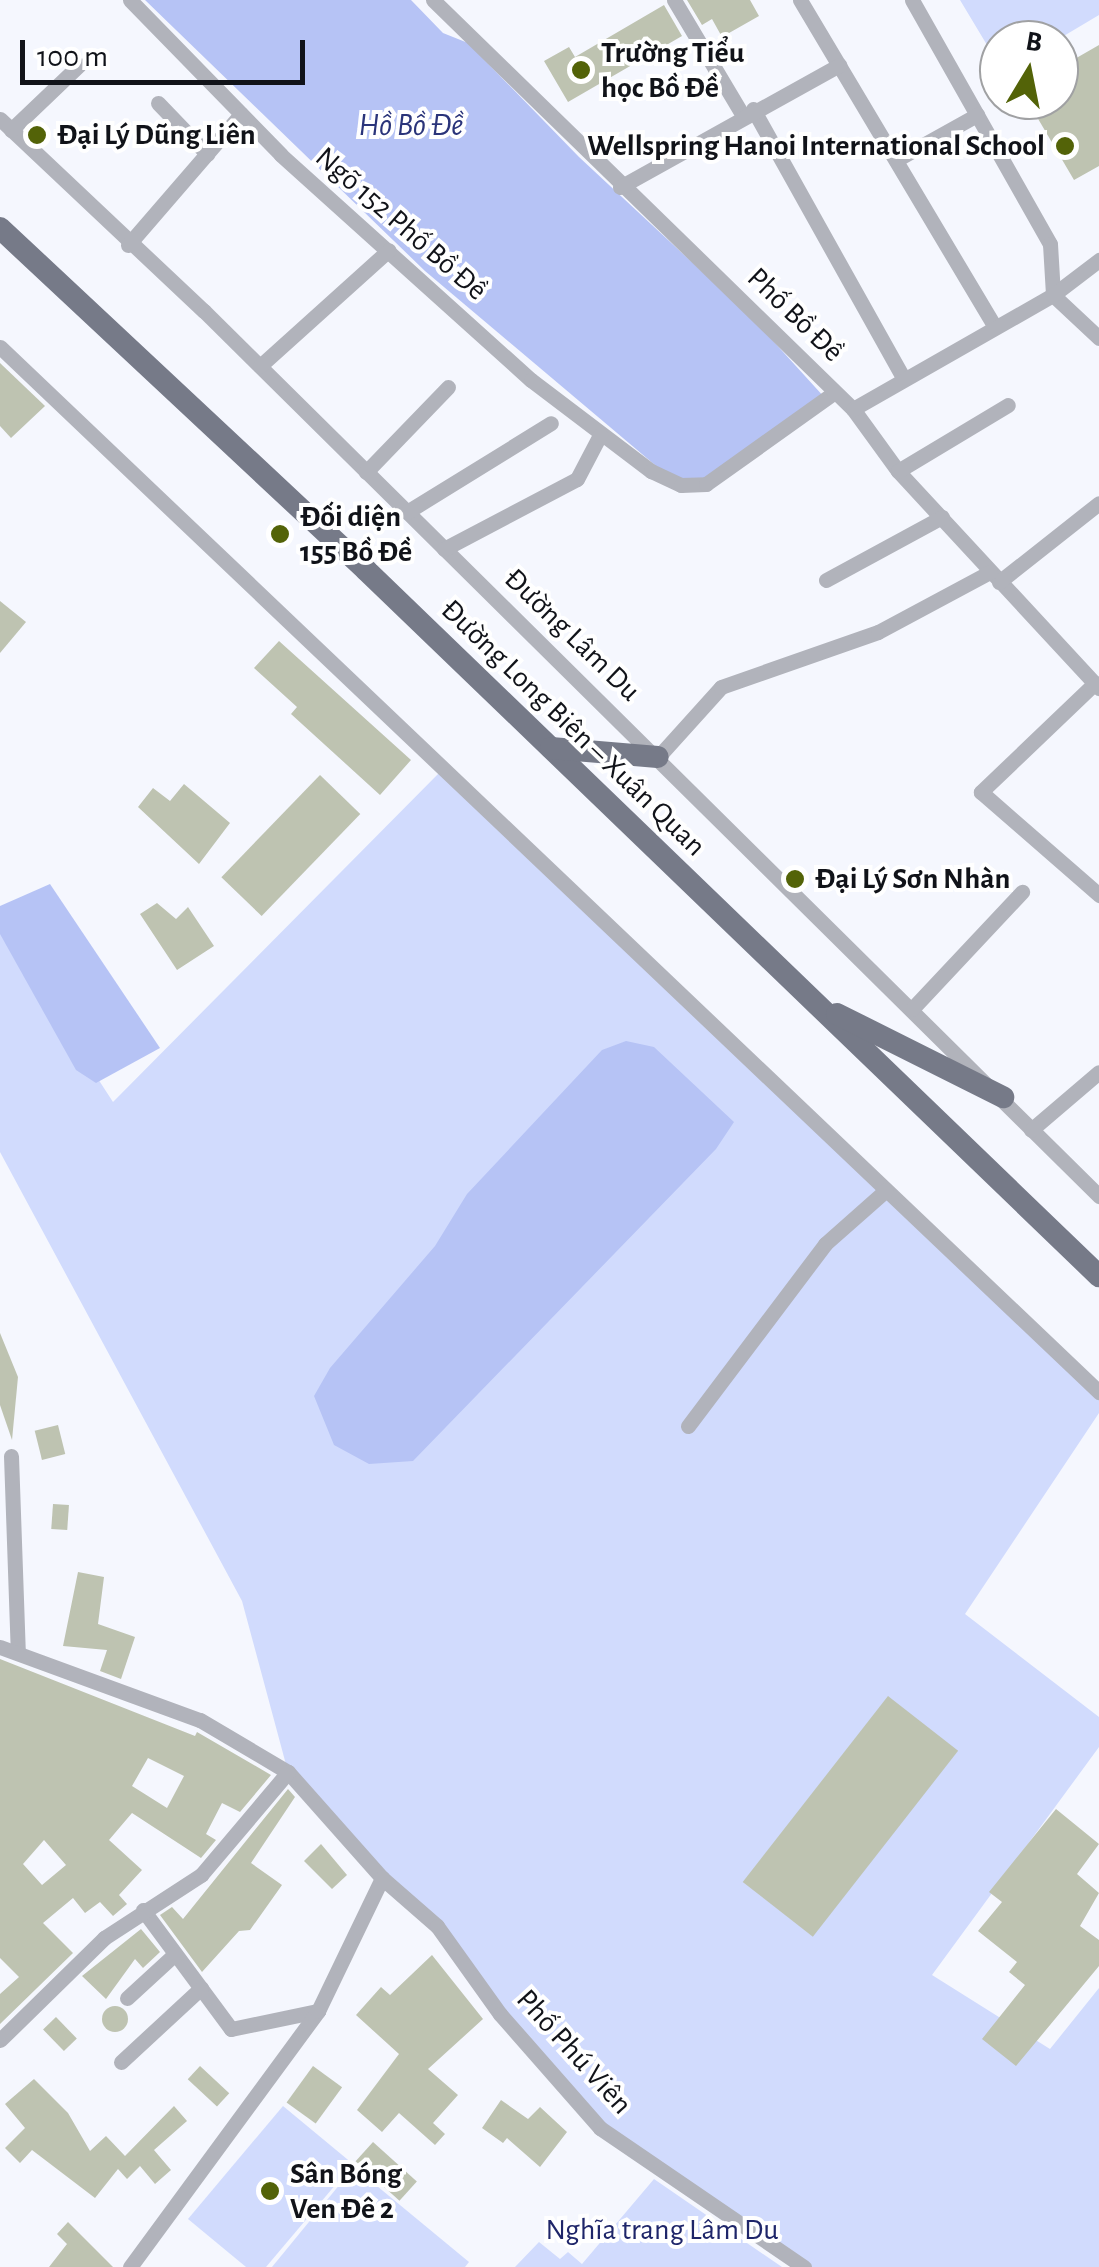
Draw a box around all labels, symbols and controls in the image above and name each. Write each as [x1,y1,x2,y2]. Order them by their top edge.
scale bar [25,20,310,82]
north arrow [979,20,1079,120]
text: B [1023,27,1044,58]
place label: Trường Tiểu học Bồ Đề [601,35,744,106]
text: 100 m [37,42,108,72]
marker: Trường Tiểu học Bồ Đề [570,59,592,81]
water label: Hồ Bồ Đề [359,106,463,144]
place label: Đại Lý Dũng Liên [57,117,256,153]
marker: Đại Lý Dũng Liên [26,124,48,146]
place label: Wellspring Hanoi International School [587,128,1045,164]
marker: Wellspring Hanoi International School [1054,135,1076,157]
street label: Ngõ 152 Phố Bồ Đề [308,140,494,308]
street label: Phố Bồ Đề [739,260,851,370]
place label: Đối diện 155 Bồ Đề [300,499,412,570]
marker: Đối diện 155 Bồ Đề [269,523,291,545]
street label: Đường Lâm Du [496,561,648,709]
street label: Đường Long Biên – Xuân Quan [433,592,713,864]
place label: Đại Lý Sơn Nhàn [815,861,1010,897]
marker: Đại Lý Sơn Nhàn [784,868,806,890]
street label: Phố Phú Viên [508,1982,640,2122]
place label: Sân Bóng Ven Đê 2 [290,2156,402,2226]
marker: Sân Bóng Ven Đê 2 [259,2180,281,2202]
park label: Nghĩa trang Lâm Du [545,2212,779,2248]

